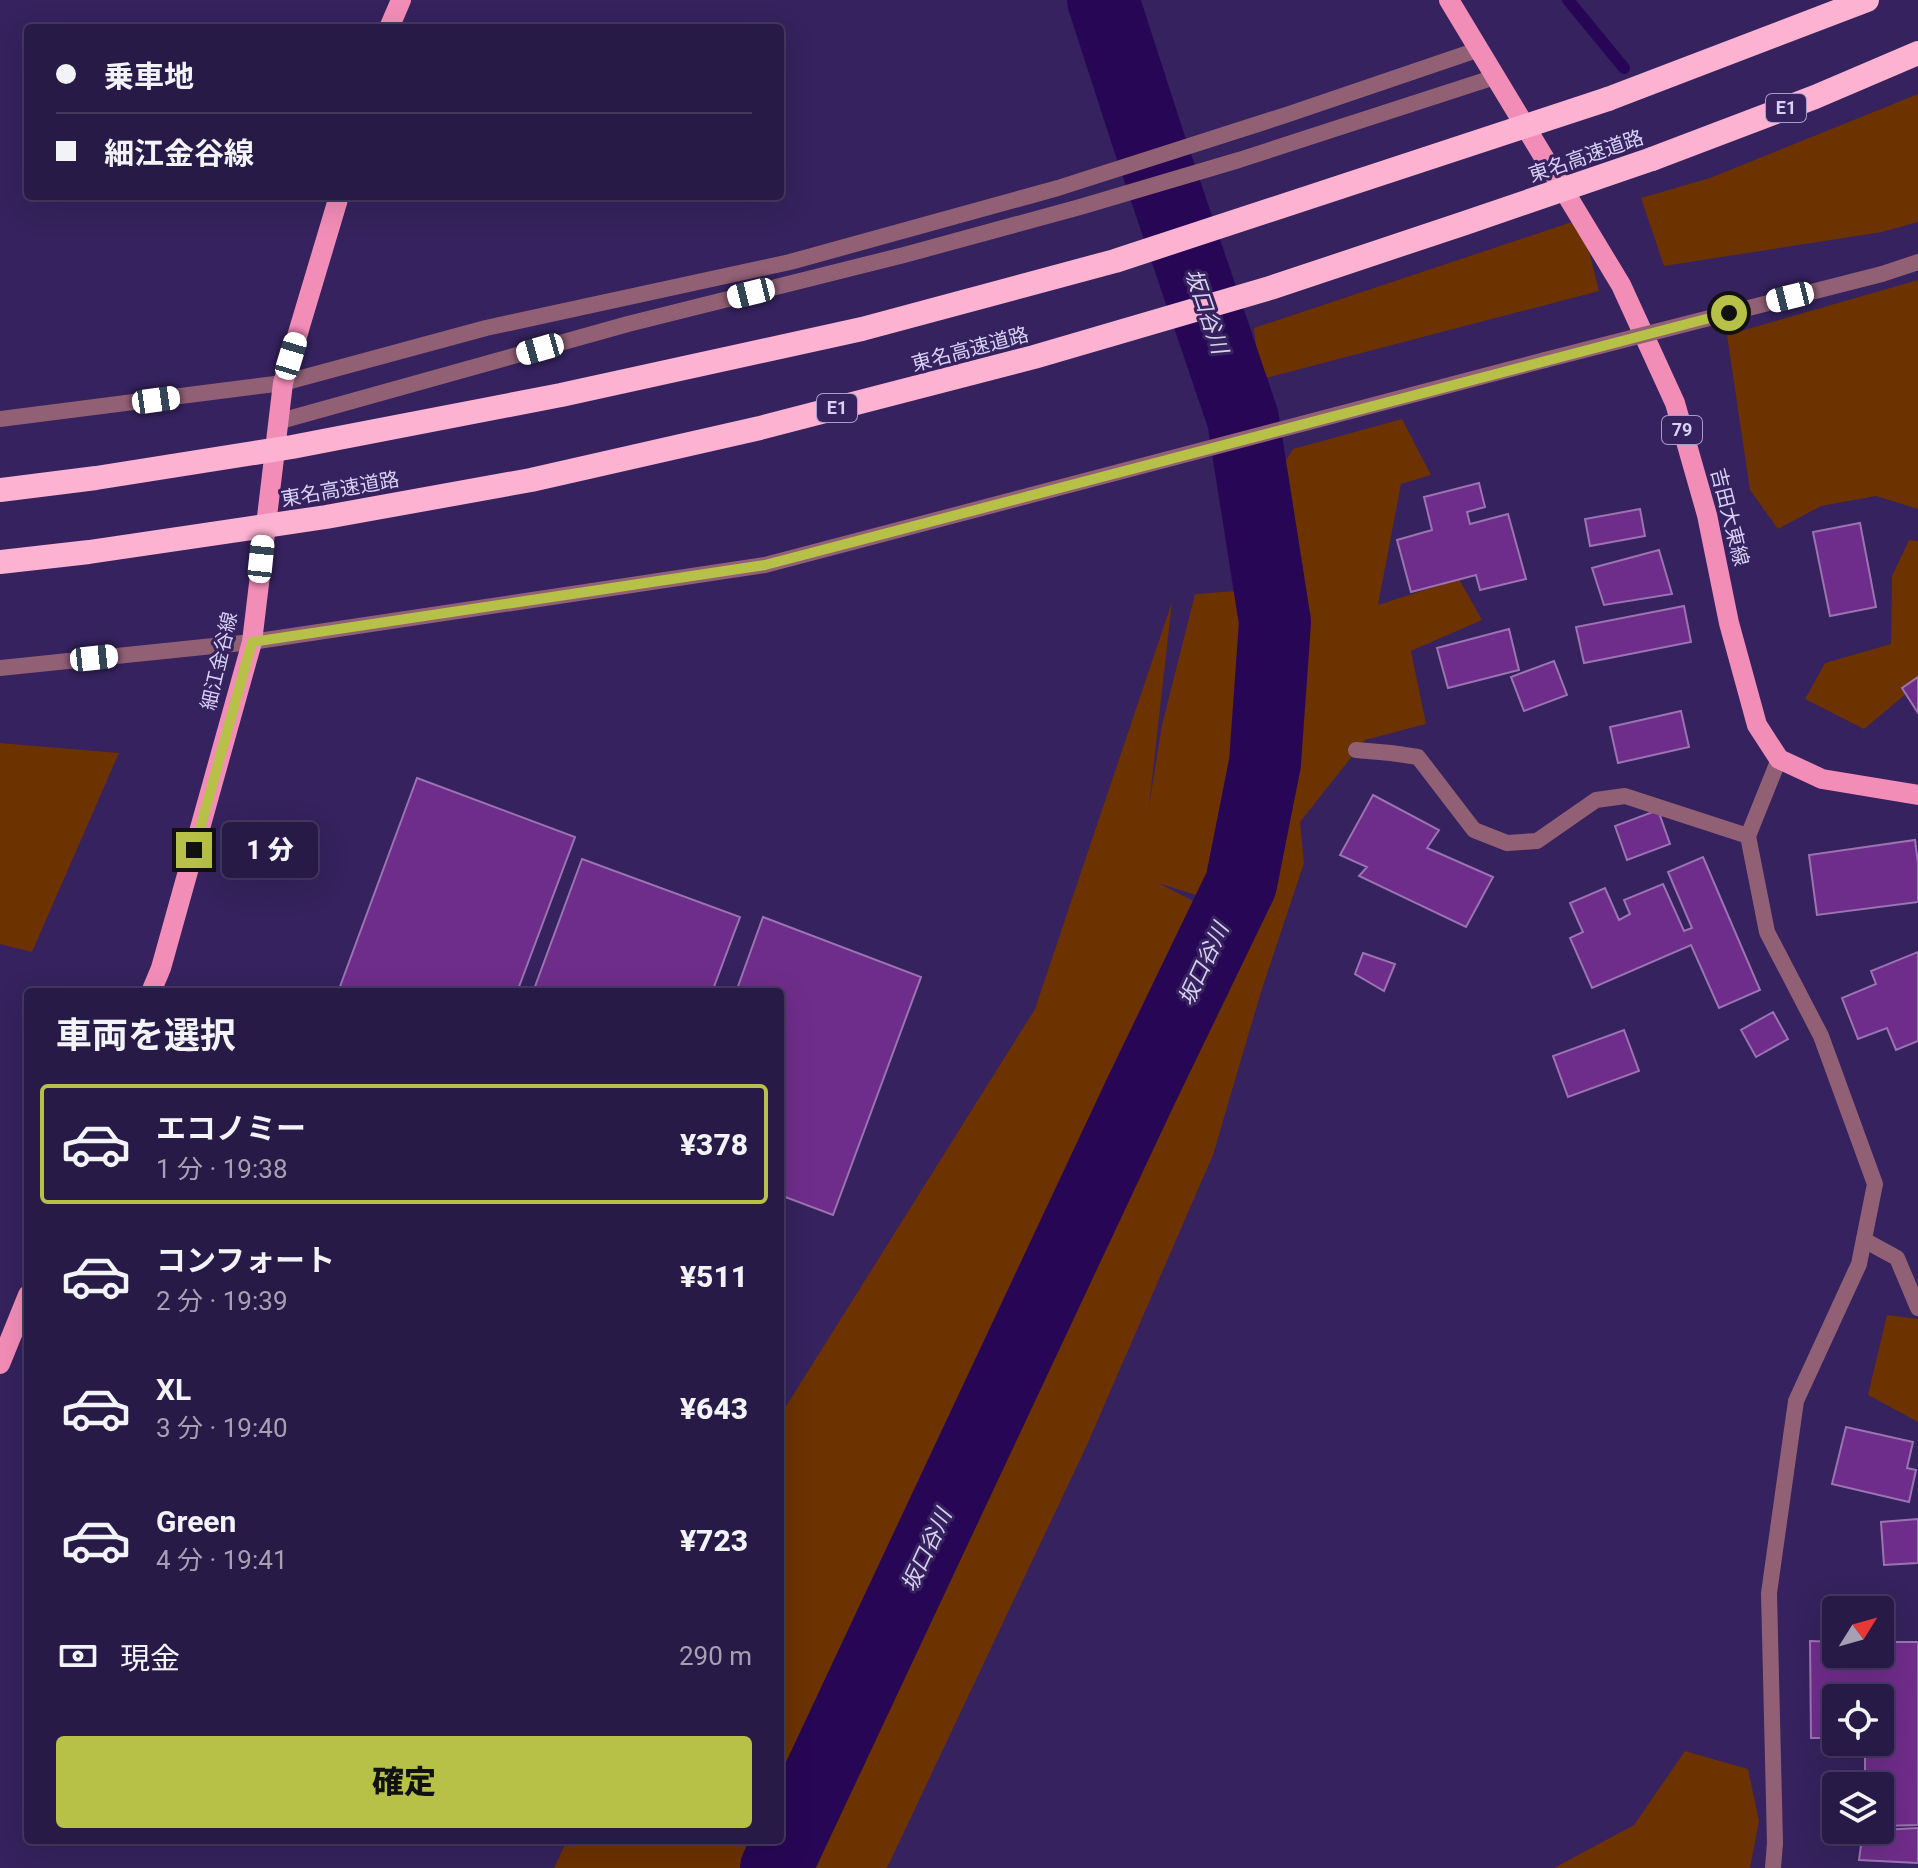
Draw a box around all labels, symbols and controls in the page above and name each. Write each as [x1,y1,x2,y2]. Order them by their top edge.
text: 乗車地 [104,59,194,94]
road number: E1 [1766,94,1806,122]
street label: 東名高速道路 [1525,125,1647,187]
text: 細江金谷線 [104,136,254,171]
water label: 坂口谷川 [1180,265,1233,359]
car [725,276,777,310]
car [1764,280,1816,314]
route start [1711,295,1747,331]
street label: 東名高速道路 [909,322,1031,376]
car [273,330,309,382]
car [514,331,566,367]
car [131,385,181,415]
road number: E1 [817,394,857,422]
road number: 79 [1662,416,1702,444]
street label: 吉田大東線 [1706,466,1754,568]
street label: 東名高速道路 [279,467,401,511]
car [247,534,275,584]
street label: 細江金谷線 [196,610,242,712]
car [69,644,119,672]
callout: 1 分 [222,822,318,878]
route end [176,832,212,868]
text: 1 分 [246,835,294,865]
water label: 坂口谷川 [1174,917,1234,1009]
text: 車両を選択 [56,1015,236,1057]
icon: car [60,1108,132,1180]
text: エコノミー [156,1111,306,1146]
text: ¥378 [680,1127,748,1162]
text: 1 分 · 19:38 [156,1154,288,1184]
icon: car [60,1240,132,1312]
text: コンフォート [156,1243,335,1278]
text: ¥511 [680,1259,748,1294]
text: 2 分 · 19:39 [156,1286,288,1316]
icon: car [60,1372,132,1444]
text: XL [156,1372,191,1407]
text: ¥643 [680,1391,748,1426]
text: 3 分 · 19:40 [156,1413,288,1443]
water label: 坂口谷川 [897,1503,957,1595]
icon: car [60,1504,132,1576]
text: Green [156,1504,236,1539]
text: ¥723 [680,1523,748,1558]
text: 4 分 · 19:41 [156,1545,288,1575]
north arrow [1822,1596,1894,1668]
map controls [1822,1596,1894,1844]
icon: cash [56,1634,100,1678]
text: 現金 [120,1641,180,1676]
text: 290 m [679,1641,752,1671]
button: locate [1822,1684,1894,1756]
button: 確定 [56,1736,752,1828]
button: layers [1822,1772,1894,1844]

